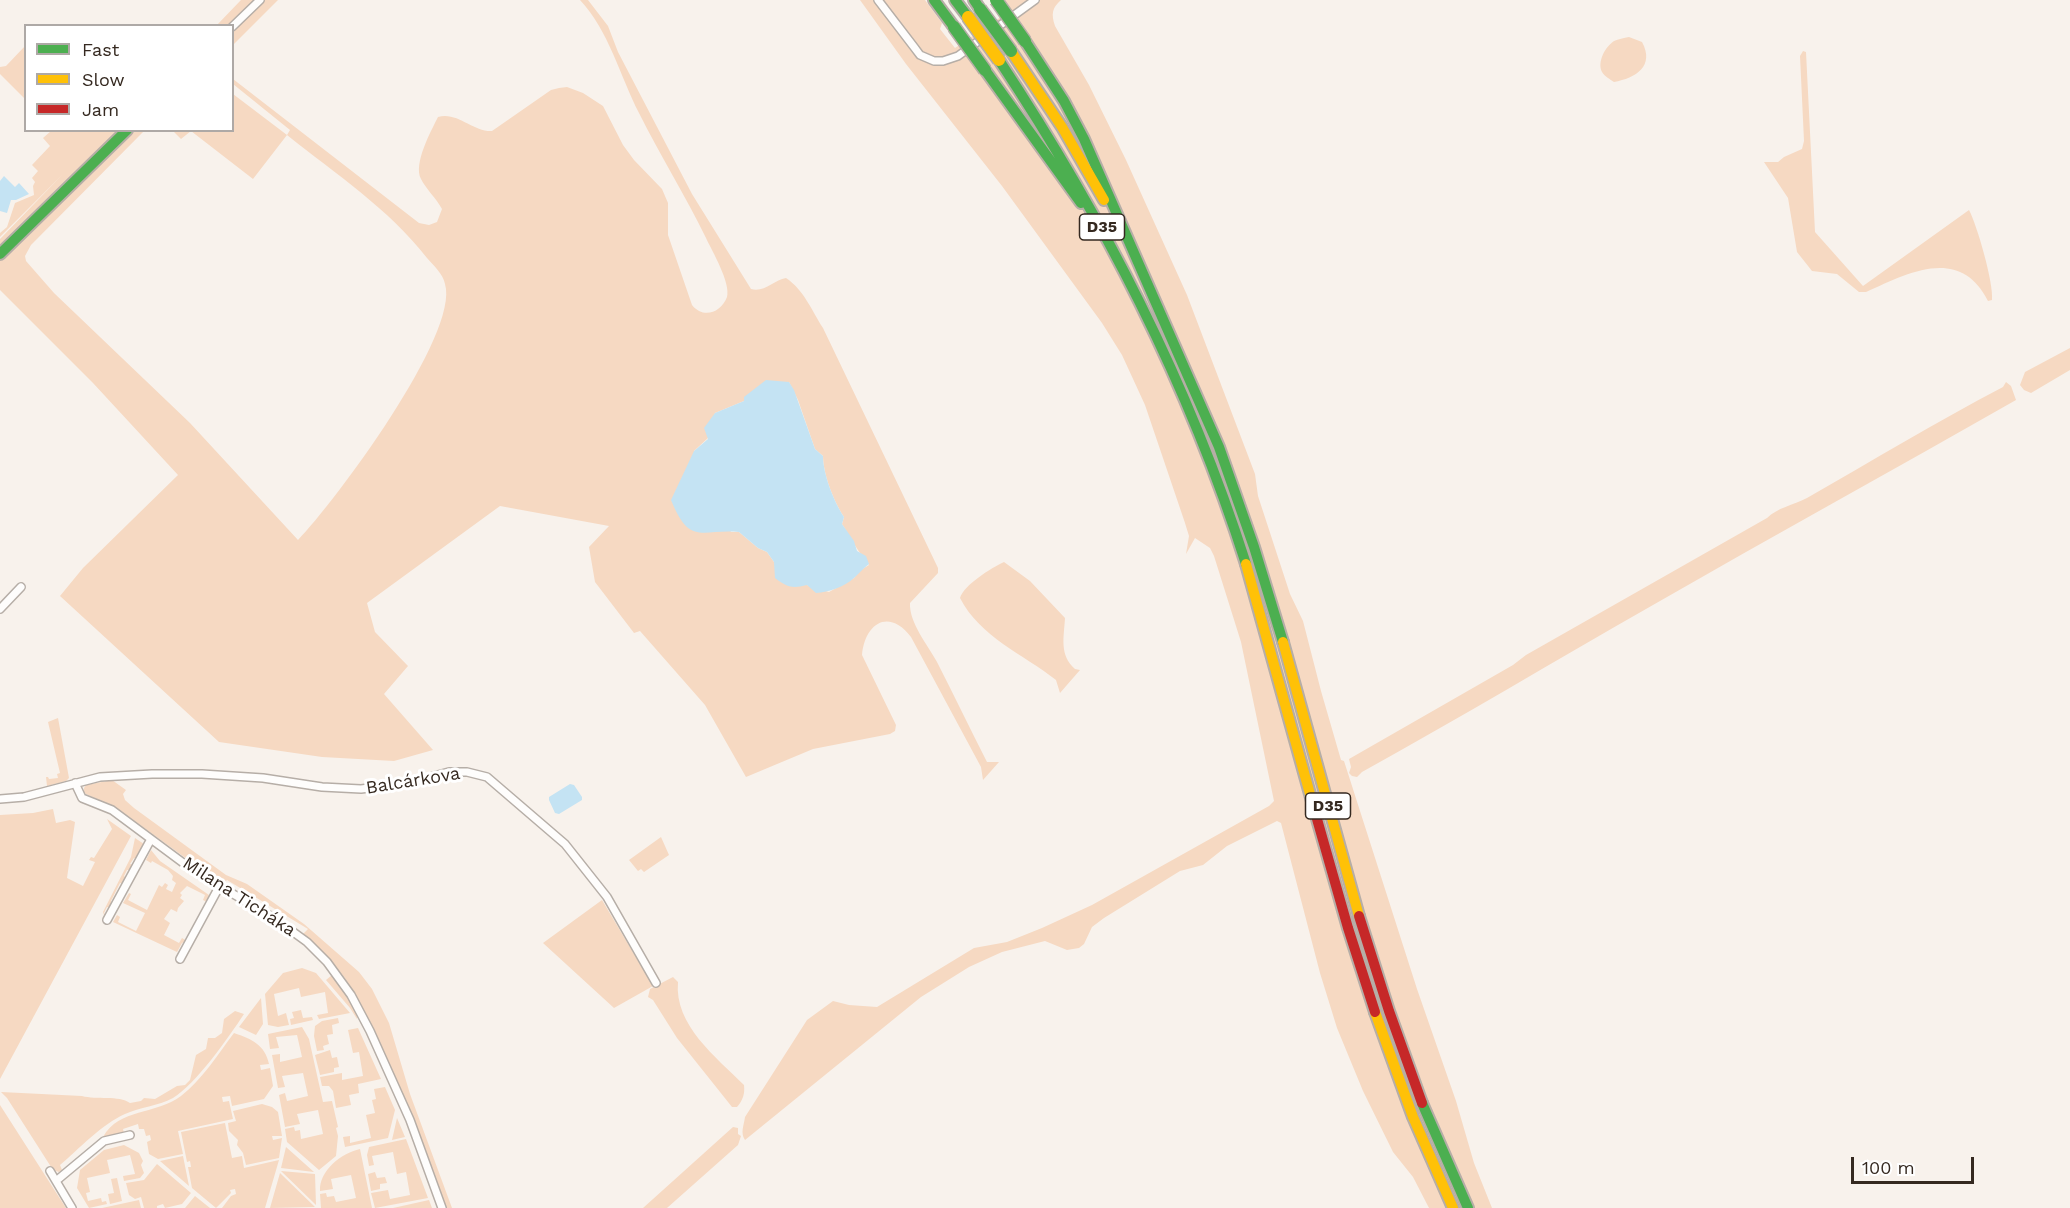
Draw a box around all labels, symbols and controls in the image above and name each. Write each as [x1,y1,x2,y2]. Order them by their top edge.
legend [24,24,234,132]
text: Fast [82,39,119,60]
text: Slow [82,69,125,90]
text: Jam [82,99,119,120]
road number: D35 [1080,214,1124,240]
street label: Balcárkova [364,763,462,799]
road number: D35 [1306,793,1350,819]
street label: Milana Ticháka [178,852,300,942]
scale bar [1854,1145,1977,1183]
text: 100 m [1862,1157,1915,1178]

